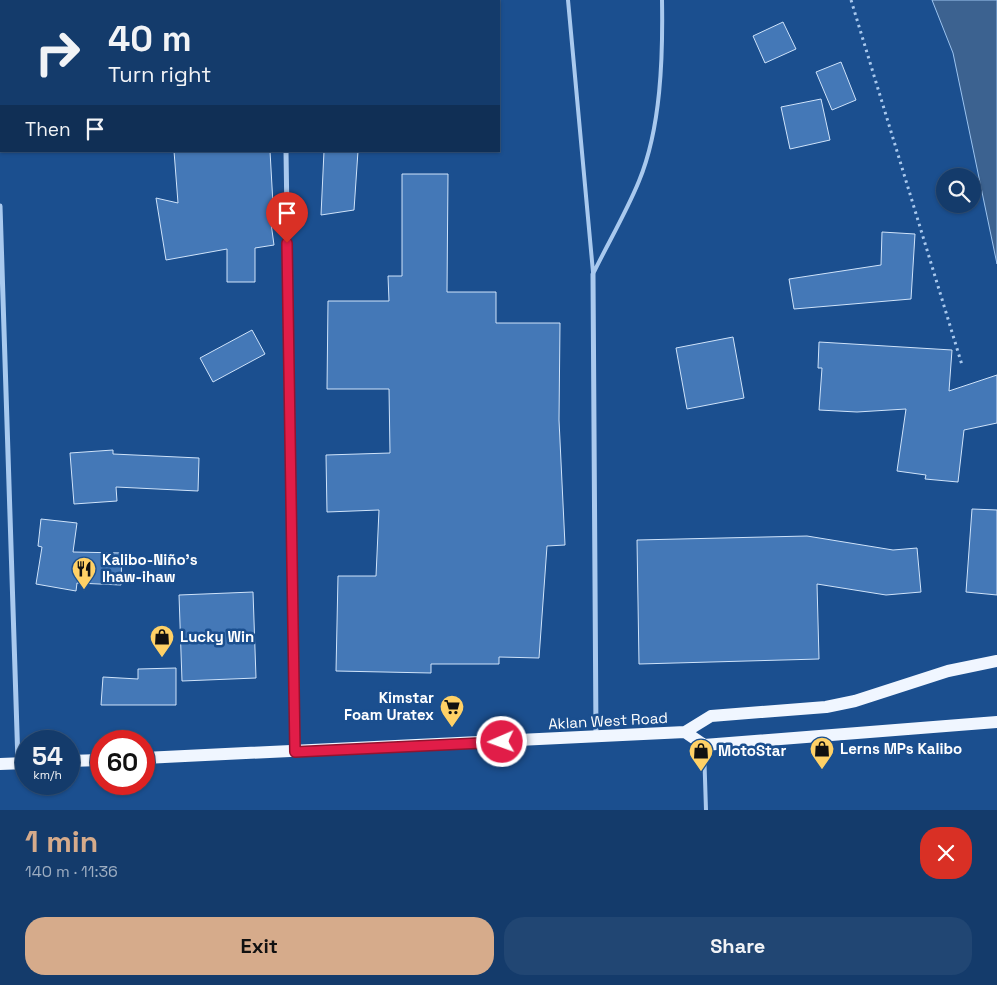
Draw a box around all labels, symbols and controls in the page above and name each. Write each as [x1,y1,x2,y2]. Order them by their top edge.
text: 40 m [108,17,192,61]
icon: right [25,20,90,85]
text: Turn right [108,60,211,88]
icon: arrive [81,115,109,143]
text: Then [25,117,71,142]
map controls [936,168,981,213]
button: search [936,168,981,213]
pin [266,192,308,243]
icon: arrive [273,199,301,227]
place label: Kalibo-Niño's Ihaw-ihaw [102,550,198,586]
restaurant icon: Kalibo-Niño's Ihaw-ihaw [71,556,97,590]
shop icon: Lucky Win [149,624,175,658]
place label: Lucky Win [180,627,254,646]
place label: Kimstar Foam Uratex [344,688,434,724]
supermarket icon: Kimstar Foam Uratex [439,694,465,728]
street label: Aklan West Road [548,708,668,733]
position arrow [475,715,527,767]
speed limit sign: 60 [90,730,155,795]
shop icon: Lerns MPs Kalibo [809,736,835,770]
shop icon: MotoStar [688,738,714,772]
place label: Lerns MPs Kalibo [840,739,962,758]
text: 54 [32,740,63,772]
place label: MotoStar [718,741,787,760]
text: km/h [33,767,62,783]
text: 1 min [25,822,98,861]
button: close [920,827,972,879]
text: 140 m · 11:36 [25,861,118,882]
button: Exit [25,917,494,975]
button: Share [504,917,972,975]

